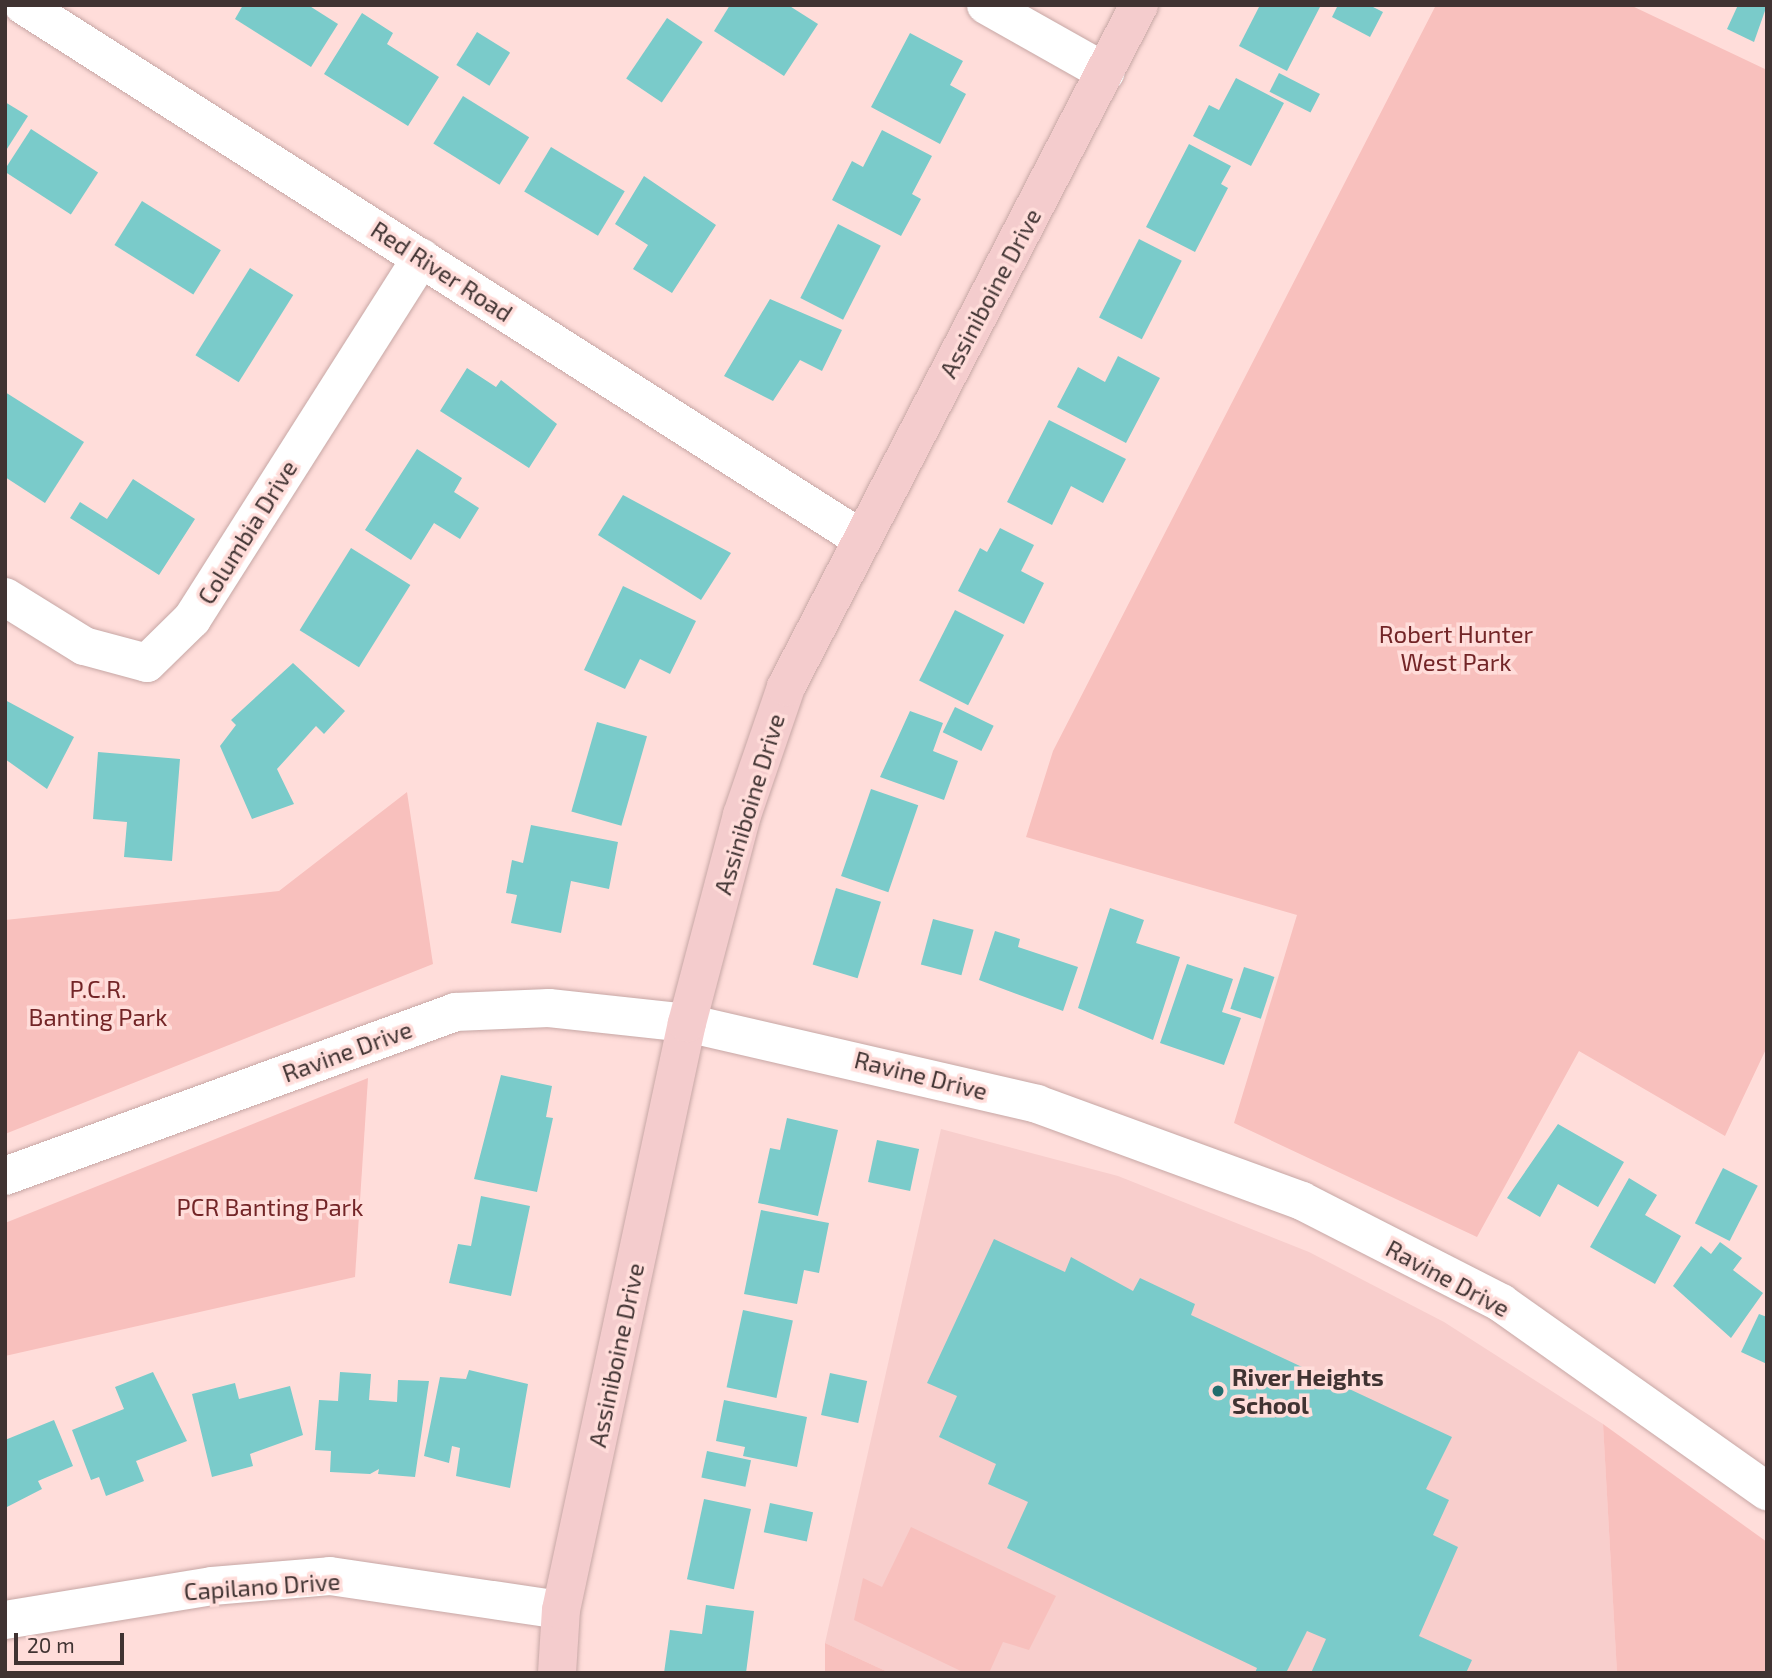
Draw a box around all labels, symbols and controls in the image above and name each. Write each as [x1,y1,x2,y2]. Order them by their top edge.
street label: Assiniboine Drive [933,203,1047,383]
street label: Red River Road [366,214,518,328]
street label: Columbia Drive [191,455,303,609]
park label: Robert Hunter West Park [1379,620,1533,676]
street label: Assiniboine Drive [708,710,790,898]
park label: P.C.R. Banting Park [29,975,167,1031]
street label: Ravine Drive [278,1014,416,1088]
street label: Ravine Drive [852,1045,990,1105]
park label: PCR Banting Park [177,1193,363,1221]
street label: Ravine Drive [1381,1233,1515,1323]
street label: Assiniboine Drive [582,1260,650,1450]
place label: River Heights School [1232,1363,1384,1419]
marker: River Heights School [1210,1383,1226,1399]
street label: Capilano Drive [183,1566,341,1606]
scale bar [18,1618,128,1662]
text: 20 m [27,1632,75,1657]

